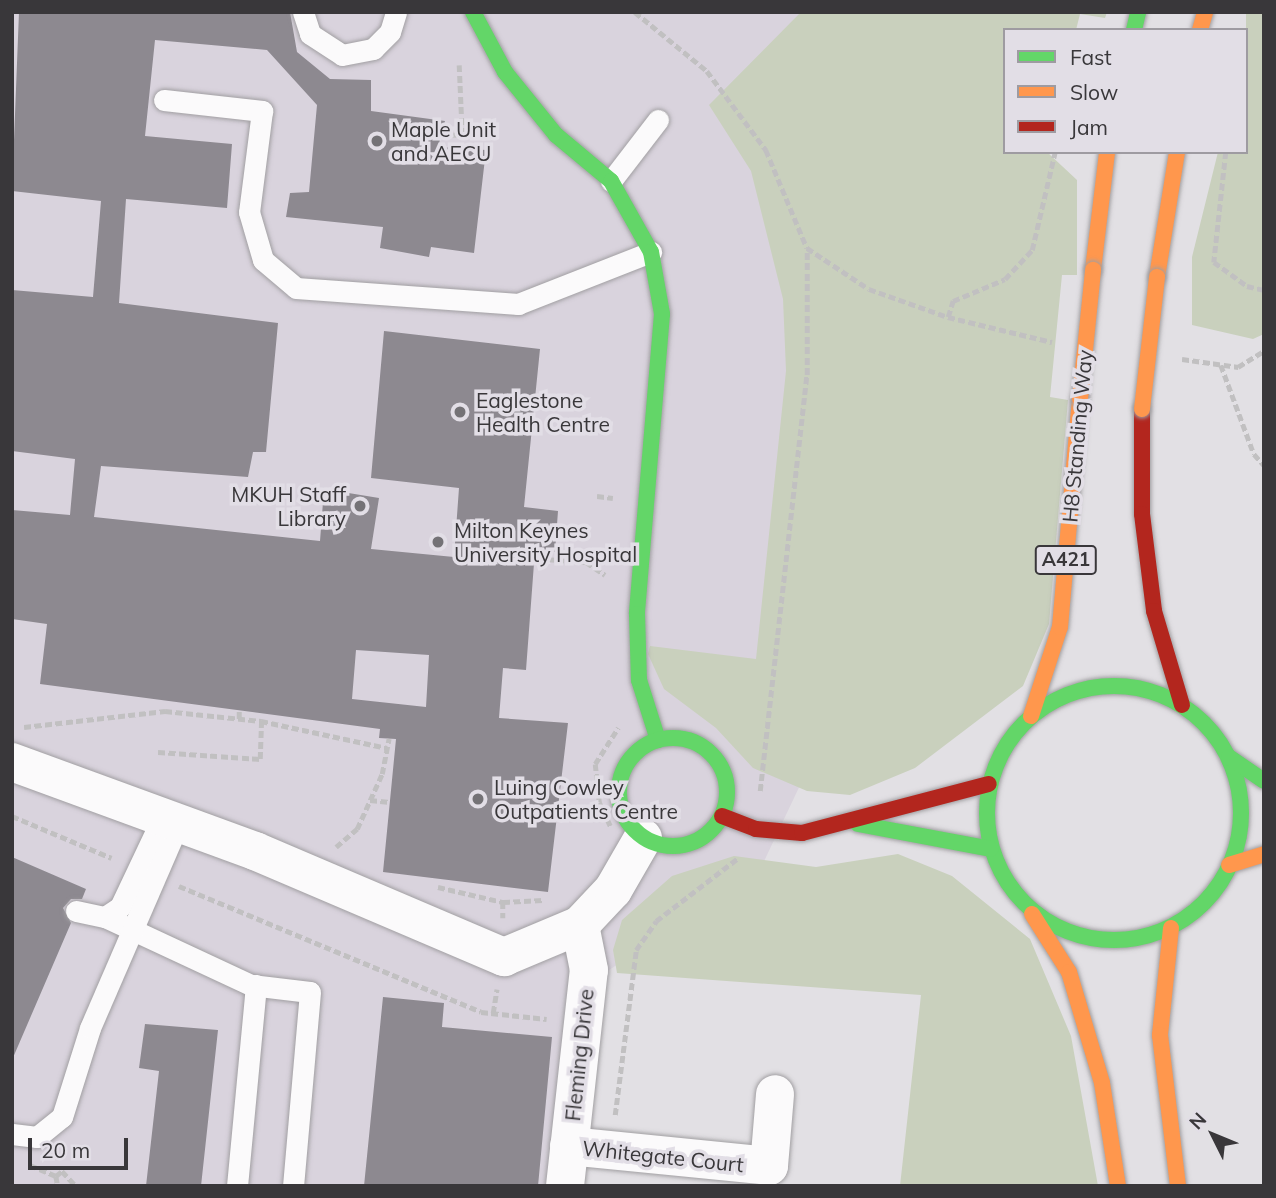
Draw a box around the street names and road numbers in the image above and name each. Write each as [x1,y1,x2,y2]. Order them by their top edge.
street label: H8 Standing Way [1057,349,1097,523]
road number: A421 [1034,544,1098,576]
street label: Fleming Drive [560,988,598,1122]
street label: Whitegate Court [581,1135,745,1177]

